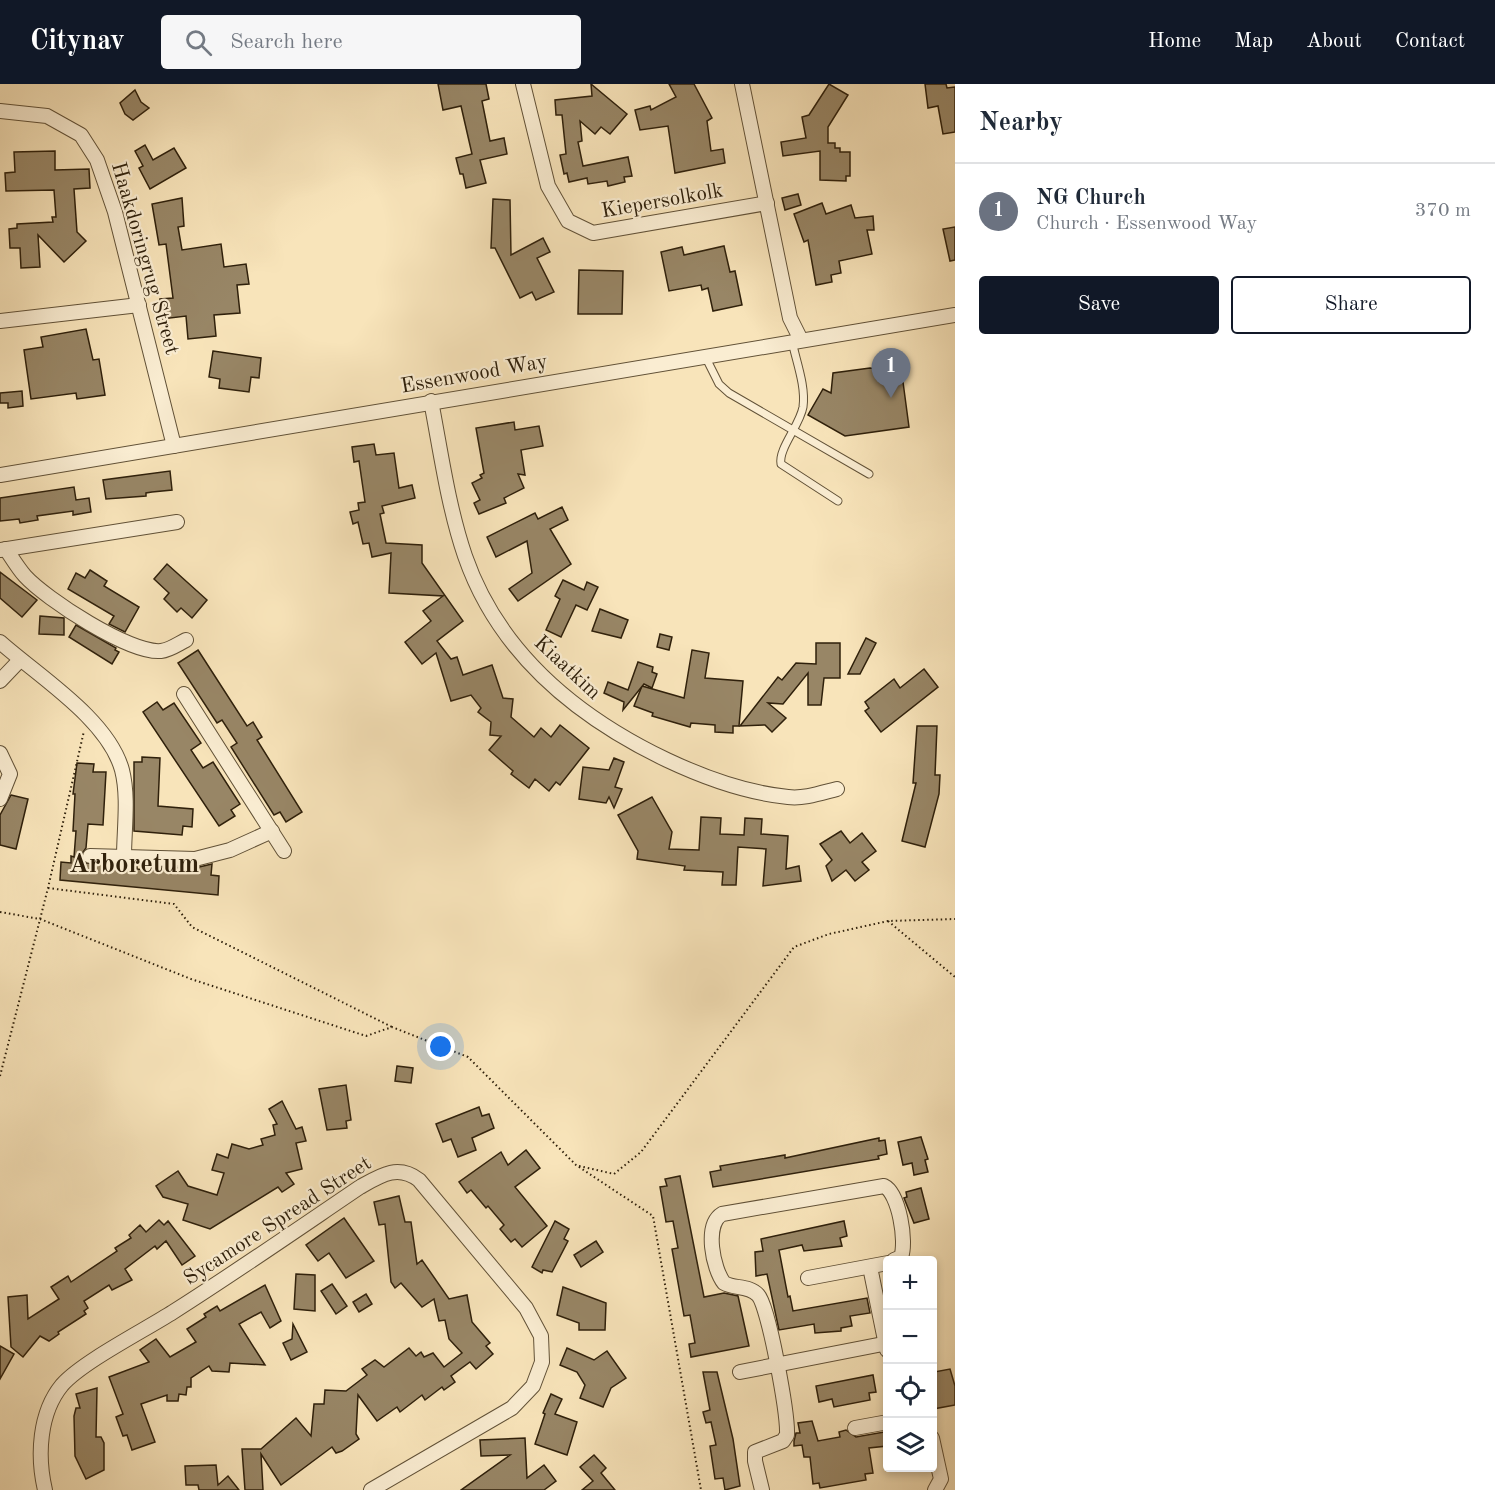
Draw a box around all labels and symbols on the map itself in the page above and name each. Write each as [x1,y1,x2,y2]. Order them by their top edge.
street label: Haakdoringrug Street [107,160,182,357]
street label: Kiepersolkolk [600,180,725,223]
pin: 1 [872,348,910,398]
street label: Essenwood Way [399,351,549,398]
street label: Kiaatkim [529,632,604,704]
district label: Arboretum [69,851,199,878]
your location [426,1032,455,1061]
street label: Sycamore Spread Street [180,1153,375,1290]

